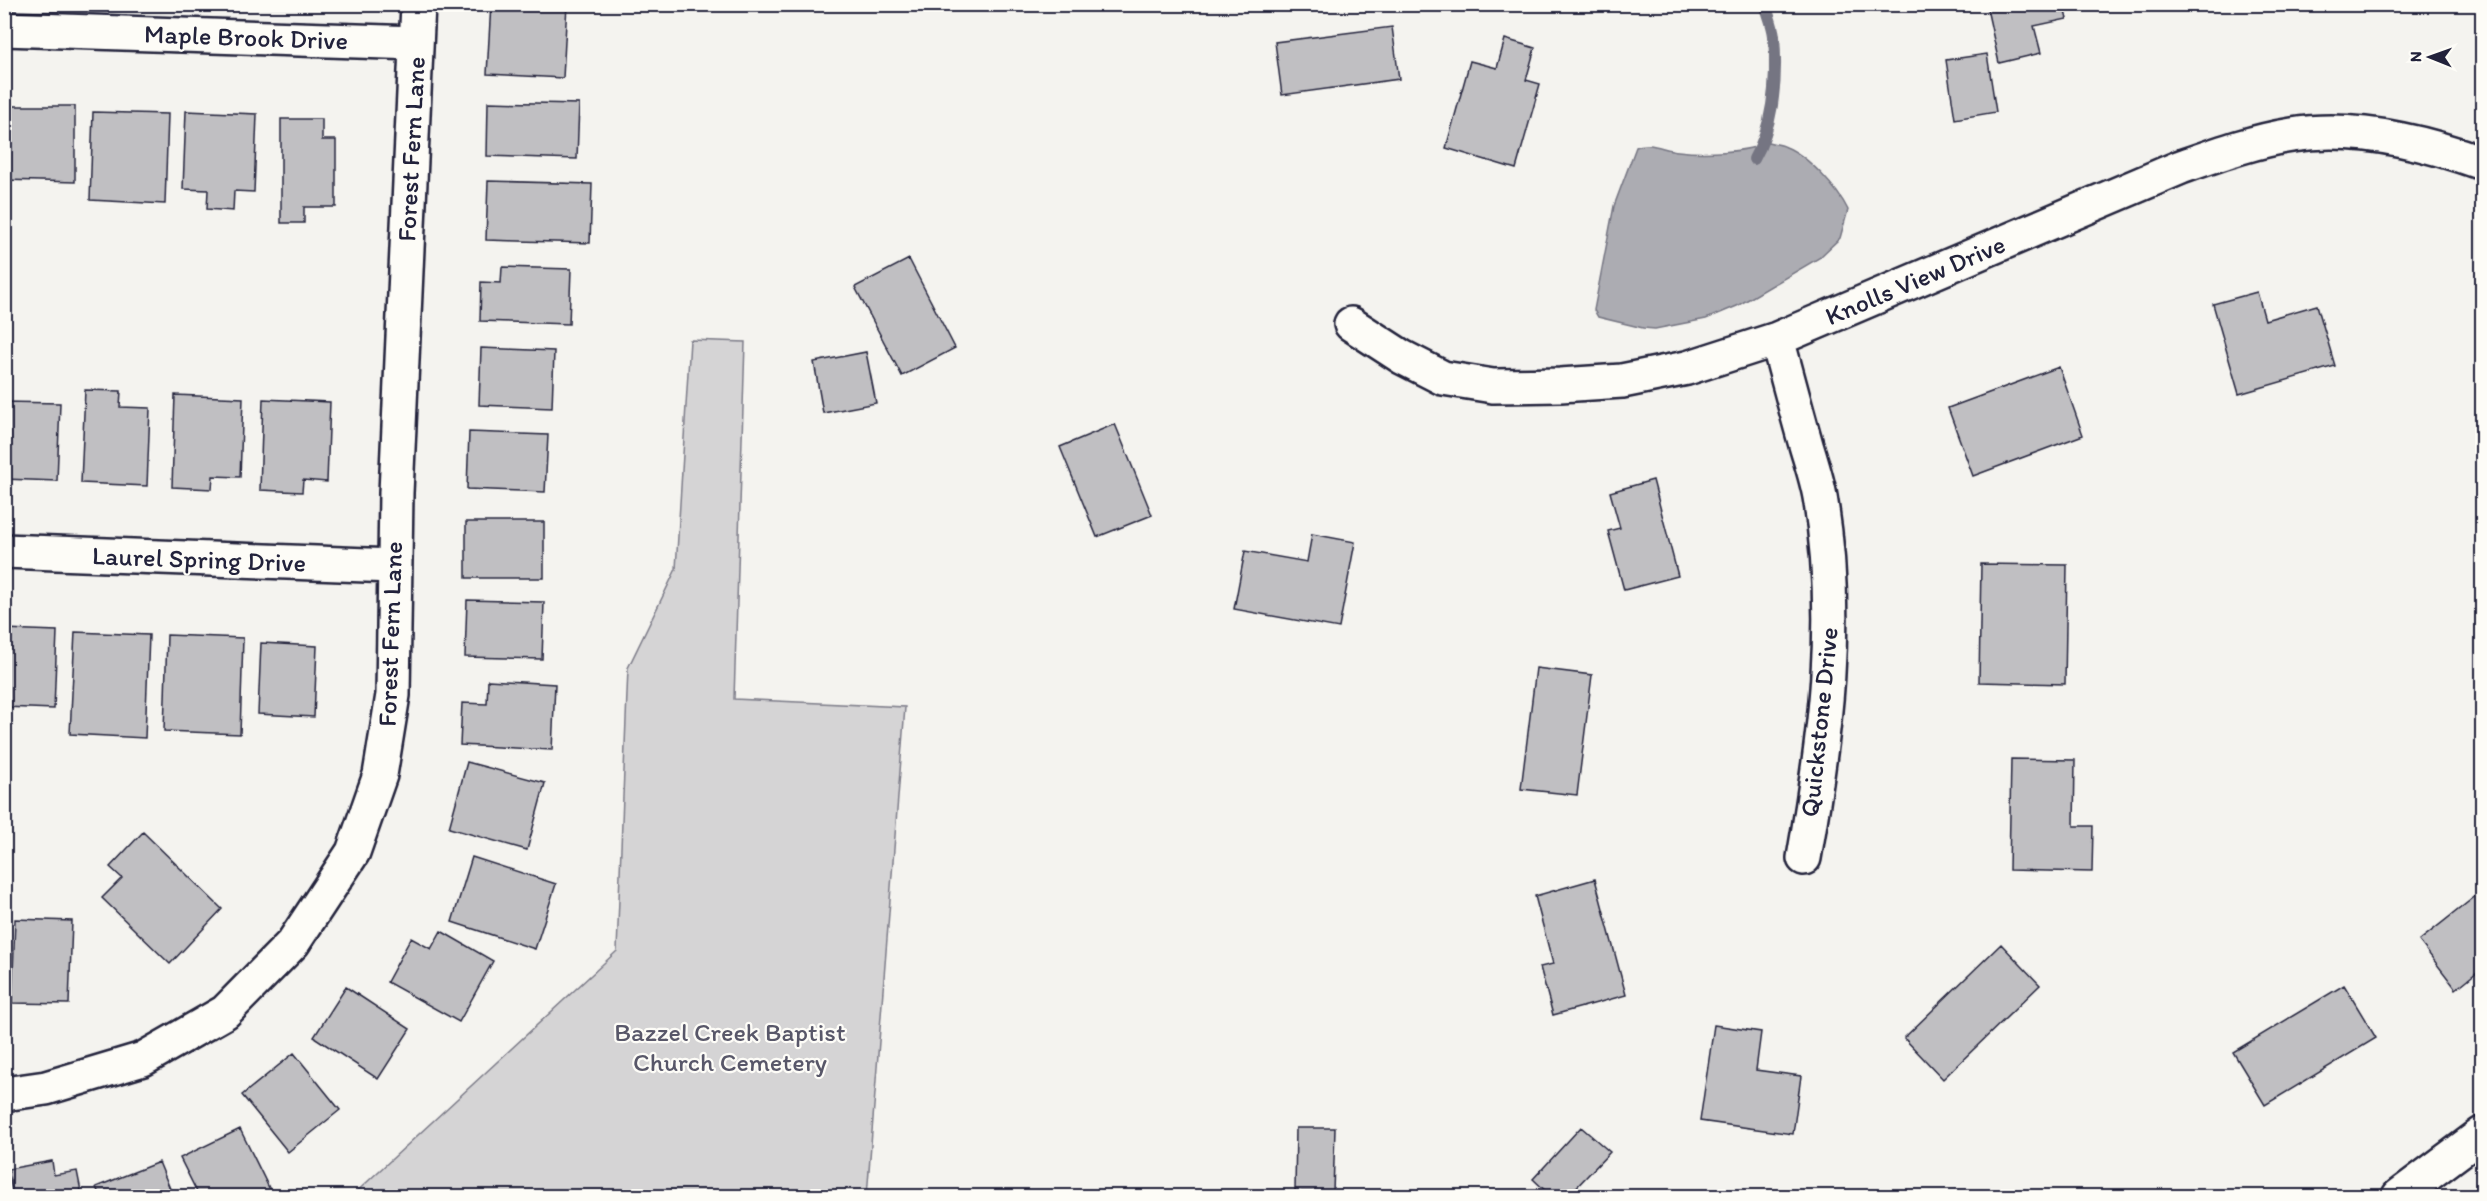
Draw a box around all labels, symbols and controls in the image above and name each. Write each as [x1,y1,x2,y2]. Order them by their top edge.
street label: Maple Brook Drive [143,17,349,57]
north arrow [2400,27,2460,87]
text: N [2406,51,2425,62]
street label: Forest Fern Lane [390,56,432,242]
street label: Knolls View Drive [1820,228,2010,332]
street label: Laurel Spring Drive [91,539,307,579]
street label: Forest Fern Lane [371,541,409,727]
street label: Quickstone Drive [1793,625,1845,819]
park label: Bazzel Creek Baptist Church Cemetery [614,1016,846,1078]

